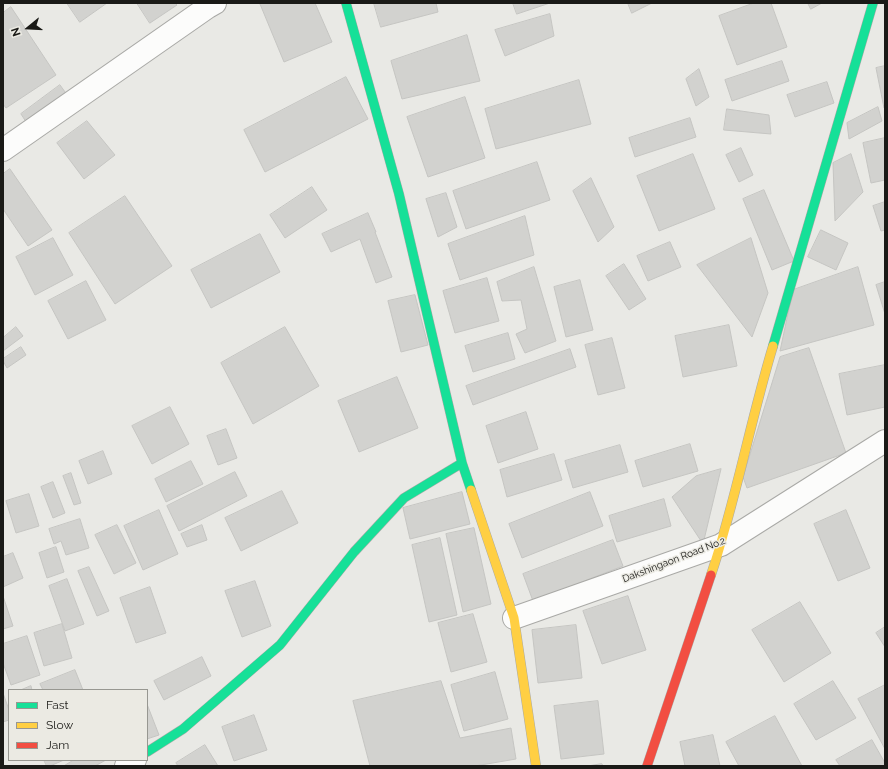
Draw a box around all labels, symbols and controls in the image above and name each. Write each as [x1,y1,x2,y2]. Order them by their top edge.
north arrow [8,8,48,48]
text: N [9,26,24,38]
street label: Dakshingaon Road No.2 [621,535,727,585]
legend [8,689,148,761]
text: Fast [46,698,69,712]
text: Slow [46,718,73,732]
text: Jam [46,738,69,752]

